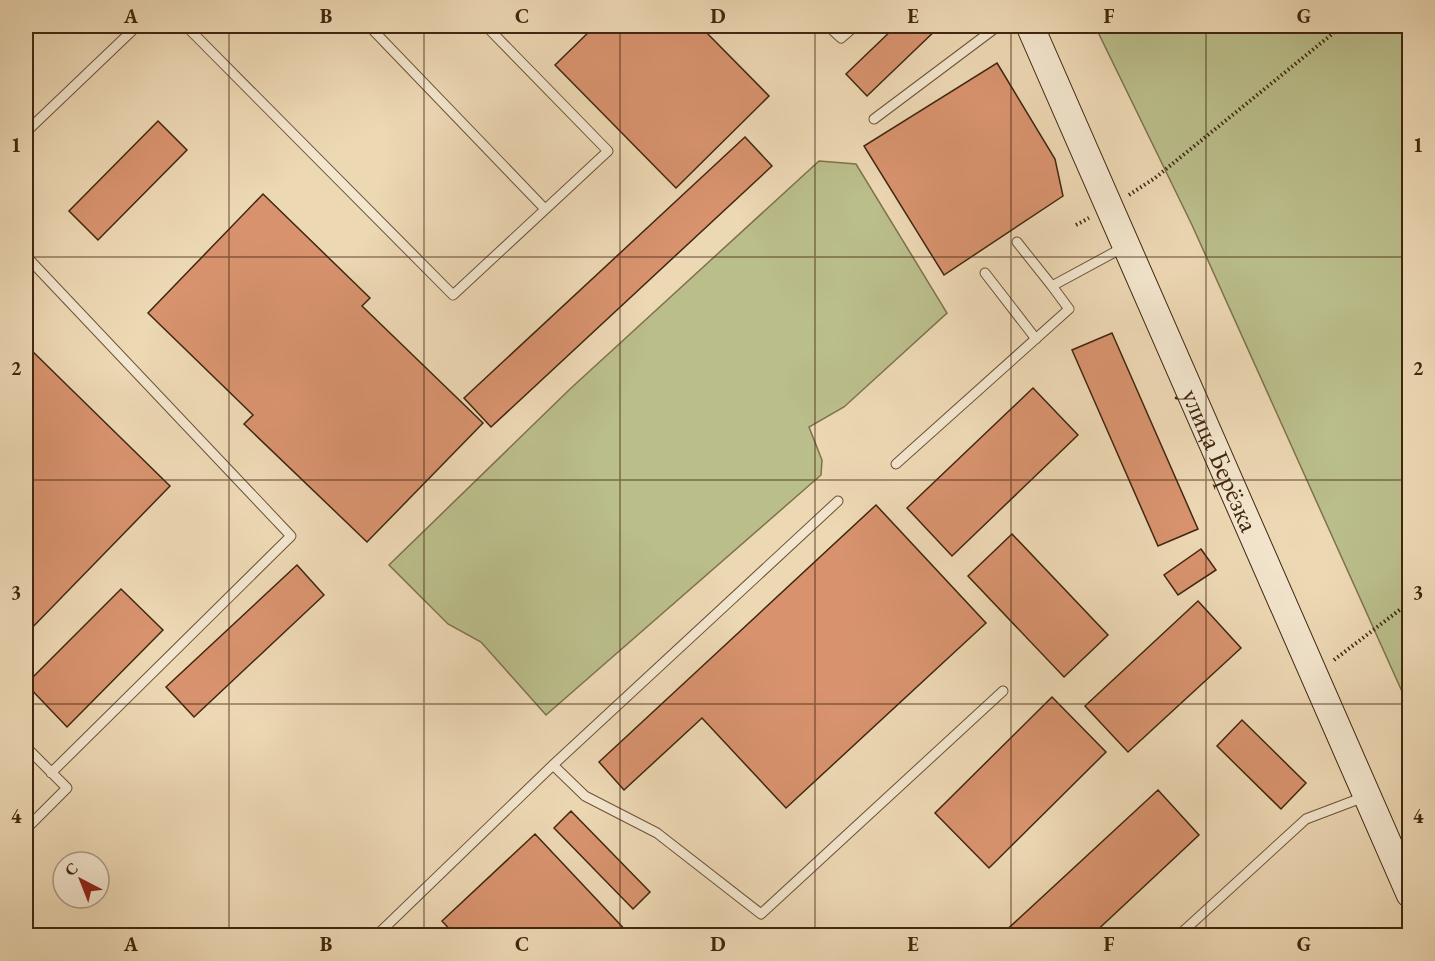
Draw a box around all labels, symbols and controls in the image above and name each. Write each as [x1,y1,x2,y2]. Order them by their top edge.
text: A [123,3,139,29]
text: B [320,3,332,29]
text: C [515,3,529,29]
text: D [710,3,726,29]
text: E [907,3,919,29]
text: F [1104,3,1115,29]
text: G [1297,3,1311,29]
text: 1 [11,132,21,158]
text: 1 [1413,132,1423,158]
text: 2 [11,355,22,381]
text: 2 [1413,355,1424,381]
street label: улица Берёзка [1174,383,1267,537]
text: 3 [11,579,21,605]
text: 3 [1413,579,1423,605]
text: 4 [11,803,22,829]
text: 4 [1413,803,1424,829]
north arrow [51,850,111,910]
text: С [60,858,83,881]
text: A [123,931,139,957]
text: B [320,931,332,957]
text: C [515,931,529,957]
text: D [710,931,726,957]
text: E [907,931,919,957]
text: F [1104,931,1115,957]
text: G [1297,931,1311,957]

